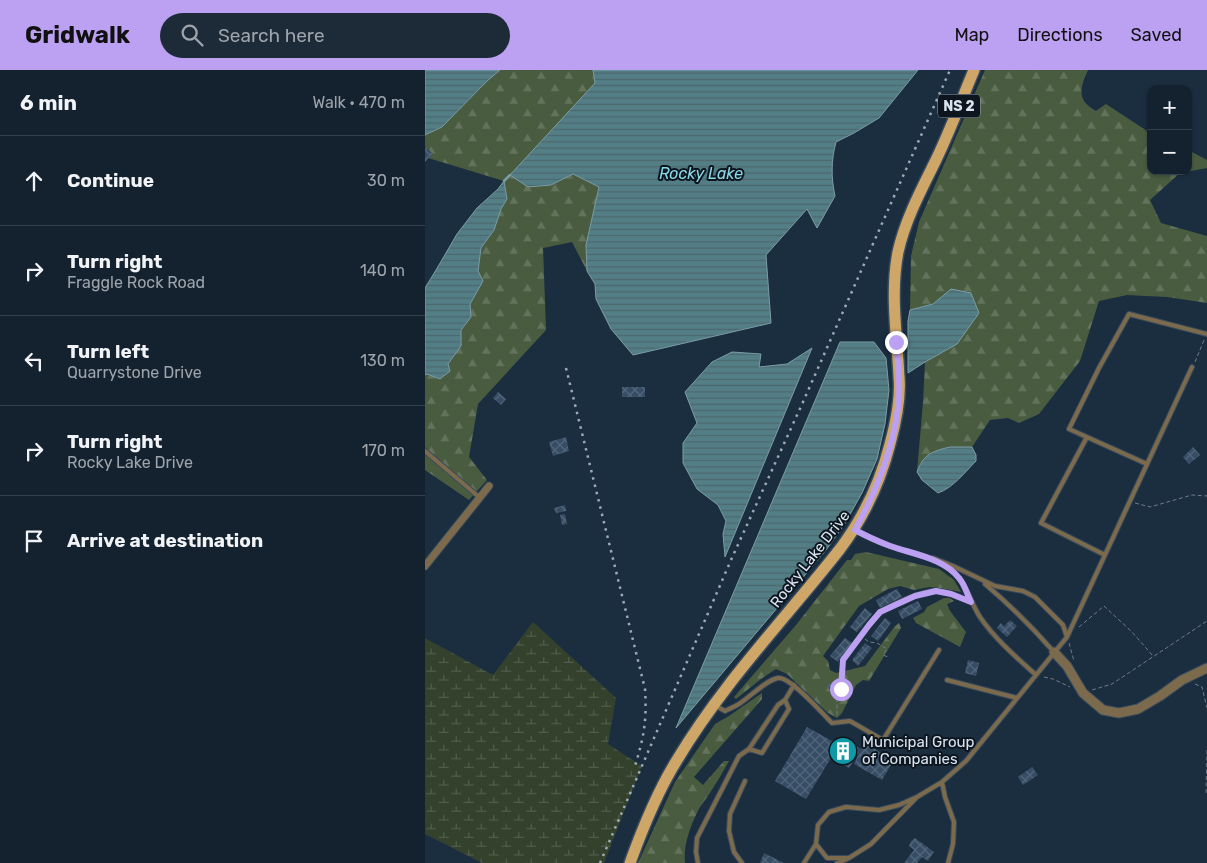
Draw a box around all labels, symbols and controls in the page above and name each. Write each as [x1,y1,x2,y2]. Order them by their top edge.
search box [160,13,510,58]
text: Gridwalk [25,21,130,49]
icon: search [178,21,206,49]
text: Search here [218,24,325,47]
text: Map [954,24,989,46]
text: Directions [1017,24,1103,46]
text: Saved [1131,24,1182,46]
map controls [1147,85,1192,175]
button: + [1147,85,1192,130]
text: 6 min [20,90,77,115]
text: Walk · 470 m [312,93,405,112]
road number: NS 2 [938,94,980,118]
button: − [1147,130,1192,175]
water label: Rocky Lake [659,164,743,183]
icon: ahead [20,167,48,195]
text: Continue [67,169,154,192]
text: 30 m [367,171,405,190]
text: Turn right [67,250,162,273]
icon: right [20,257,48,285]
text: 140 m [360,261,405,280]
text: Fraggle Rock Road [67,273,205,292]
route end [885,331,908,354]
text: Turn left [67,340,149,363]
icon: left [20,347,48,375]
text: 130 m [360,351,405,370]
text: Quarrystone Drive [67,363,202,382]
text: Turn right [67,430,162,453]
icon: right [20,437,48,465]
text: 170 m [362,441,405,460]
text: Rocky Lake Drive [67,453,193,472]
street label: Rocky Lake Drive [767,507,853,611]
icon: arrive [20,527,48,555]
text: Arrive at destination [67,529,263,552]
route start [830,678,853,701]
place label: Municipal Group of Companies [862,733,975,768]
building icon: Municipal Group of Companies [828,736,858,766]

